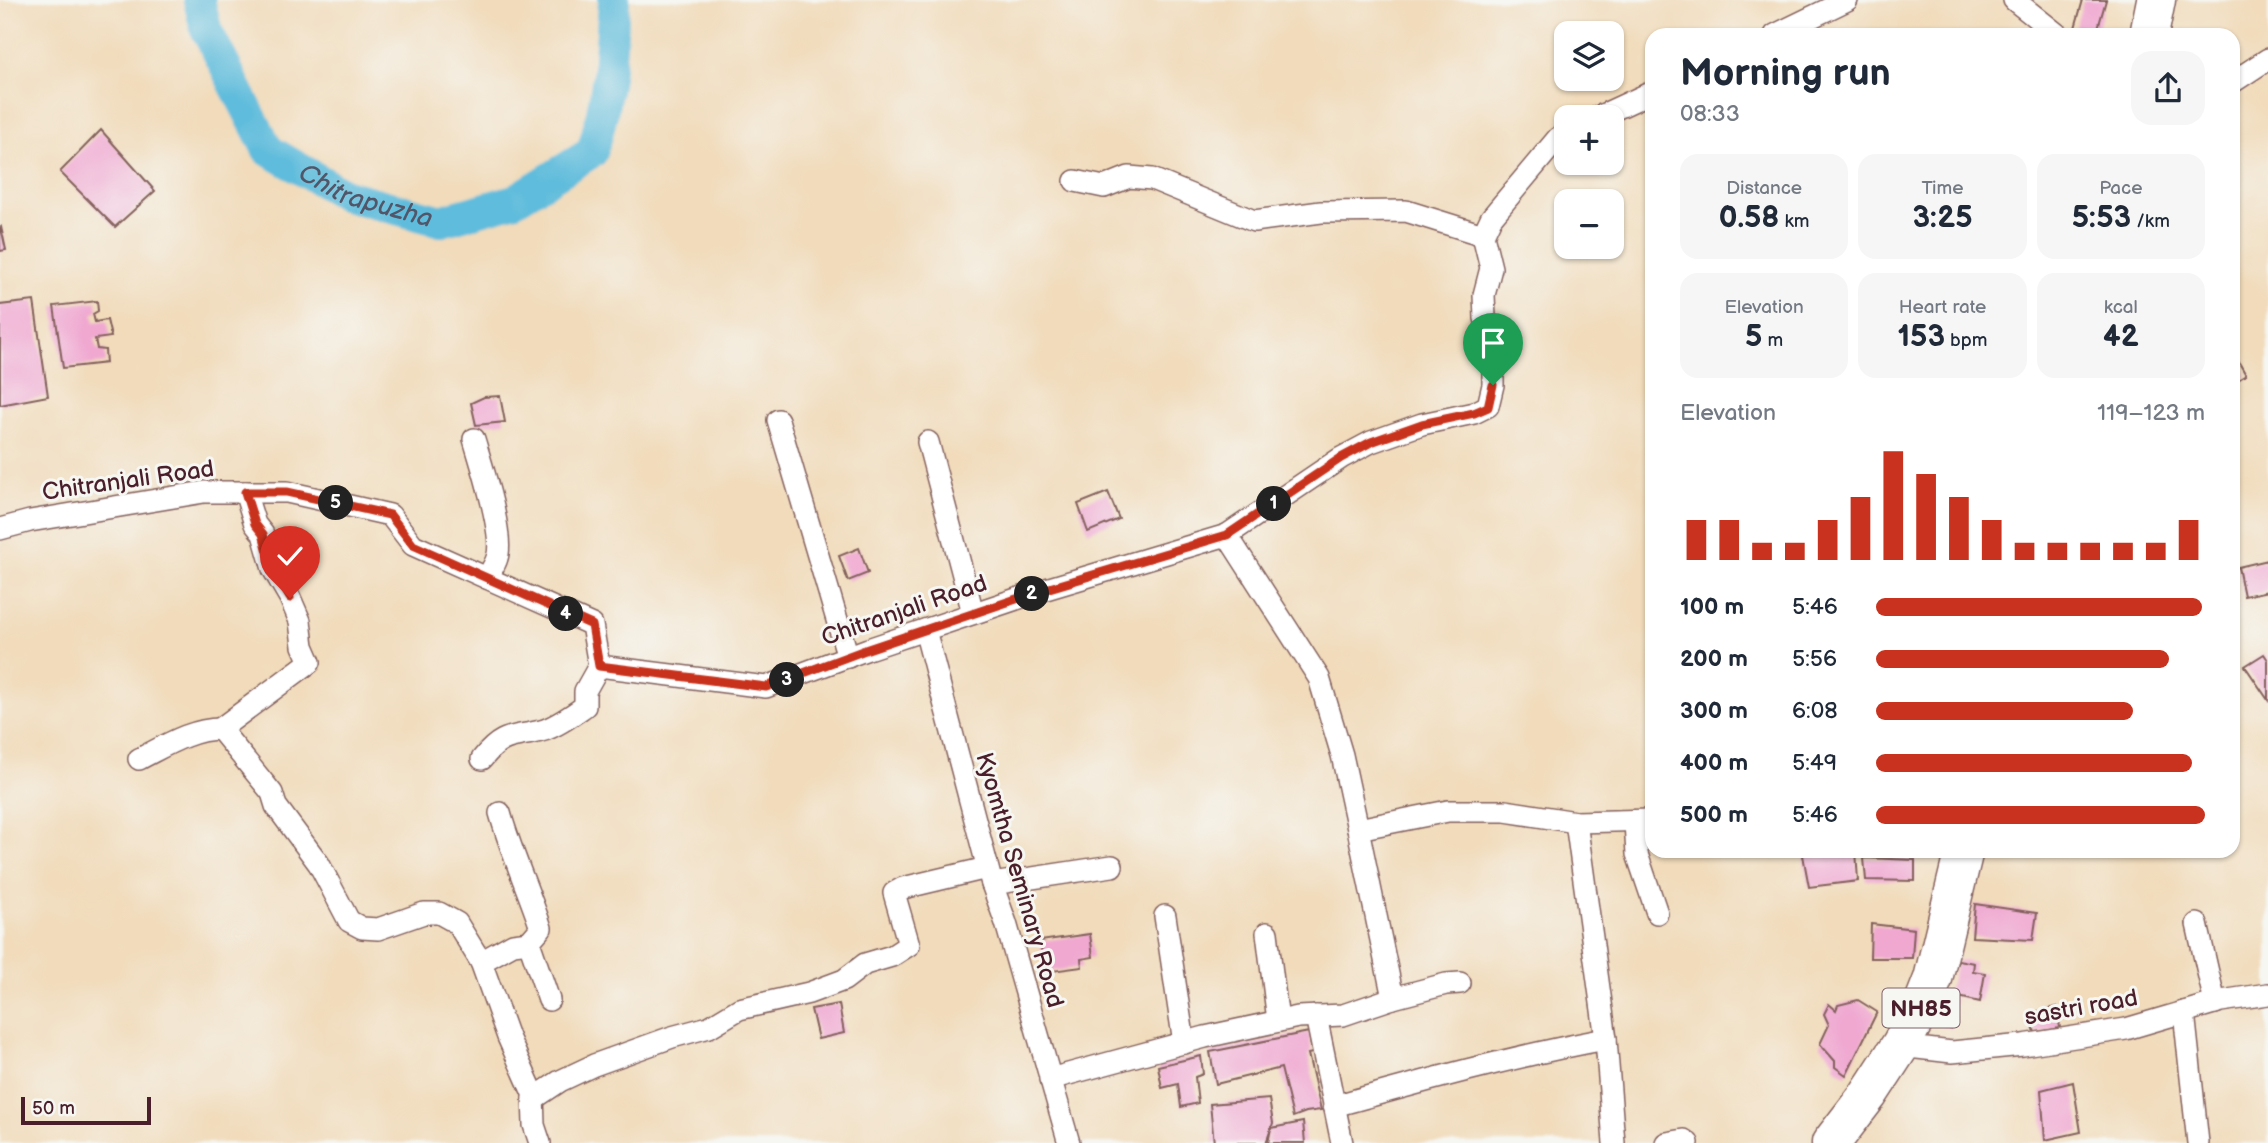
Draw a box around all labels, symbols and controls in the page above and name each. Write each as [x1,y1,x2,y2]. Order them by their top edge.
map controls [1554,21,1624,259]
button: layers [1554,21,1624,91]
text: Morning run [1680,51,1891,96]
button: share [2131,51,2205,125]
text: 08:33 [1680,100,1740,128]
button: + [1554,105,1624,175]
water label: Chitrapuzha [293,157,436,235]
text: Distance [1726,177,1802,200]
text: Time [1921,177,1964,200]
text: Pace [2099,177,2142,200]
button: − [1554,189,1624,259]
text: 0.58 [1719,200,1779,236]
text: 3:25 [1912,200,1972,236]
text: 5:53 [2072,200,2131,236]
text: km [1779,210,1810,233]
text: /km [2131,210,2170,233]
text: Elevation [1725,296,1804,319]
text: Heart rate [1899,296,1986,319]
text: kcal [2104,296,2138,319]
pin [1463,313,1523,385]
text: 5 [1745,319,1762,355]
text: 153 [1897,319,1945,355]
text: 42 [2103,319,2139,355]
icon: arrive [1474,324,1512,362]
text: m [1762,329,1783,352]
text: bpm [1945,329,1988,352]
text: Elevation [1680,399,1776,427]
text: 119–123 m [2097,399,2205,427]
street label: Chitranjali Road [40,454,216,507]
pin: 5 [318,486,354,520]
pin: 1 [1256,486,1292,522]
text: 5 [330,491,341,514]
text: 1 [1270,492,1278,515]
pin [260,526,320,598]
icon: check [271,537,309,575]
street label: Chitranjali Road [817,569,991,652]
pin: 2 [1014,576,1050,612]
text: 2 [1026,582,1037,605]
text: 100 m [1680,593,1744,621]
text: 5:46 [1792,593,1838,621]
pin: 4 [548,596,584,632]
text: 4 [560,602,571,625]
text: 200 m [1680,645,1748,673]
text: 5:56 [1792,645,1837,673]
pin: 3 [770,662,804,698]
text: 3 [781,668,792,691]
text: 300 m [1680,697,1748,725]
text: 6:08 [1792,697,1838,725]
street label: Kyomtha Seminary Road [969,749,1070,1011]
text: 400 m [1680,749,1748,777]
text: 5:49 [1792,749,1837,777]
text: 500 m [1680,801,1748,829]
text: 5:46 [1792,801,1838,829]
street label: sastri road [2022,983,2140,1032]
road number: NH85 [1882,988,1960,1028]
scale bar [21,1094,150,1126]
text: 50 m [32,1097,75,1120]

